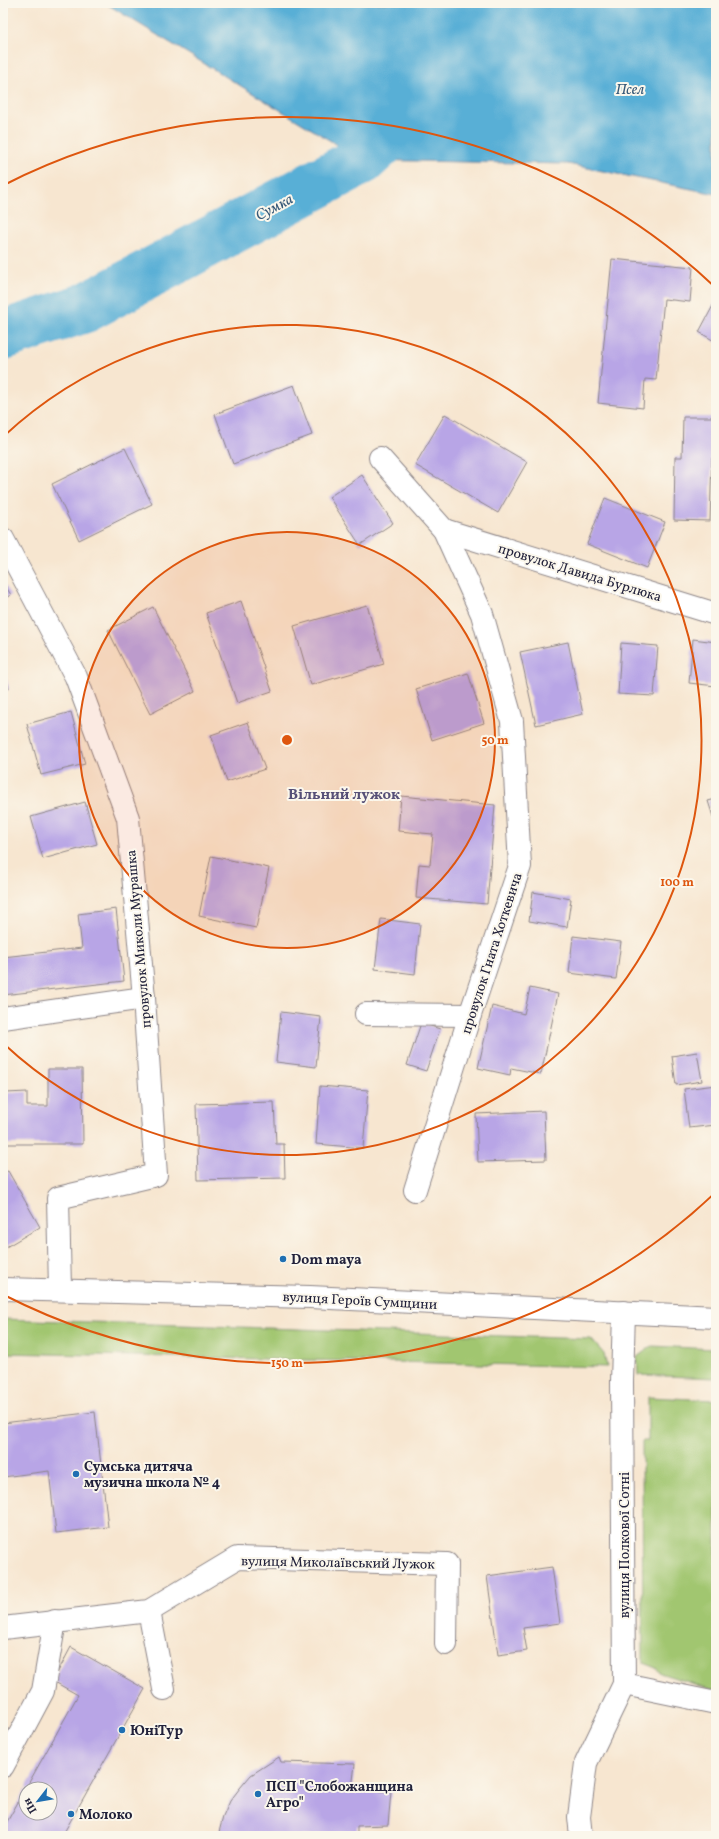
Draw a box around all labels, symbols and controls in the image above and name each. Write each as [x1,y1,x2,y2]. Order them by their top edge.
water label: Псел [616,80,644,101]
water label: Сумка [252,190,297,227]
street label: провулок Давида Бурлюка [495,539,664,607]
centre of rings [280,733,294,747]
text: 50 m [481,733,509,749]
district label: Вільний лужок [288,785,400,806]
street label: провулок Миколи Мурашка [122,849,157,1029]
street label: провулок Гната Хоткевича [457,870,528,1037]
text: 100 m [660,875,694,891]
place label: Dom maya [291,1251,362,1270]
marker: Dom maya [278,1254,288,1264]
street label: вулиця Героїв Сумщини [282,1288,438,1315]
text: 150 m [271,1356,303,1372]
place label: Сумська дитяча музична школа № 4 [84,1458,221,1493]
marker: Сумська дитяча музична школа № 4 [71,1469,81,1479]
street label: вулиця Полкової Сотні [616,1472,635,1618]
street label: вулиця Миколаївський Лужок [241,1552,435,1575]
place label: ЮніТур [130,1722,183,1741]
marker: ЮніТур [117,1725,127,1735]
place label: ПСП "Слобожанщина Агро" [266,1778,414,1813]
north arrow [18,1781,58,1821]
marker: ПСП "Слобожанщина Агро" [253,1789,263,1799]
text: Пн [20,1795,41,1816]
place label: Молоко [79,1806,133,1825]
marker: Молоко [66,1809,76,1819]

